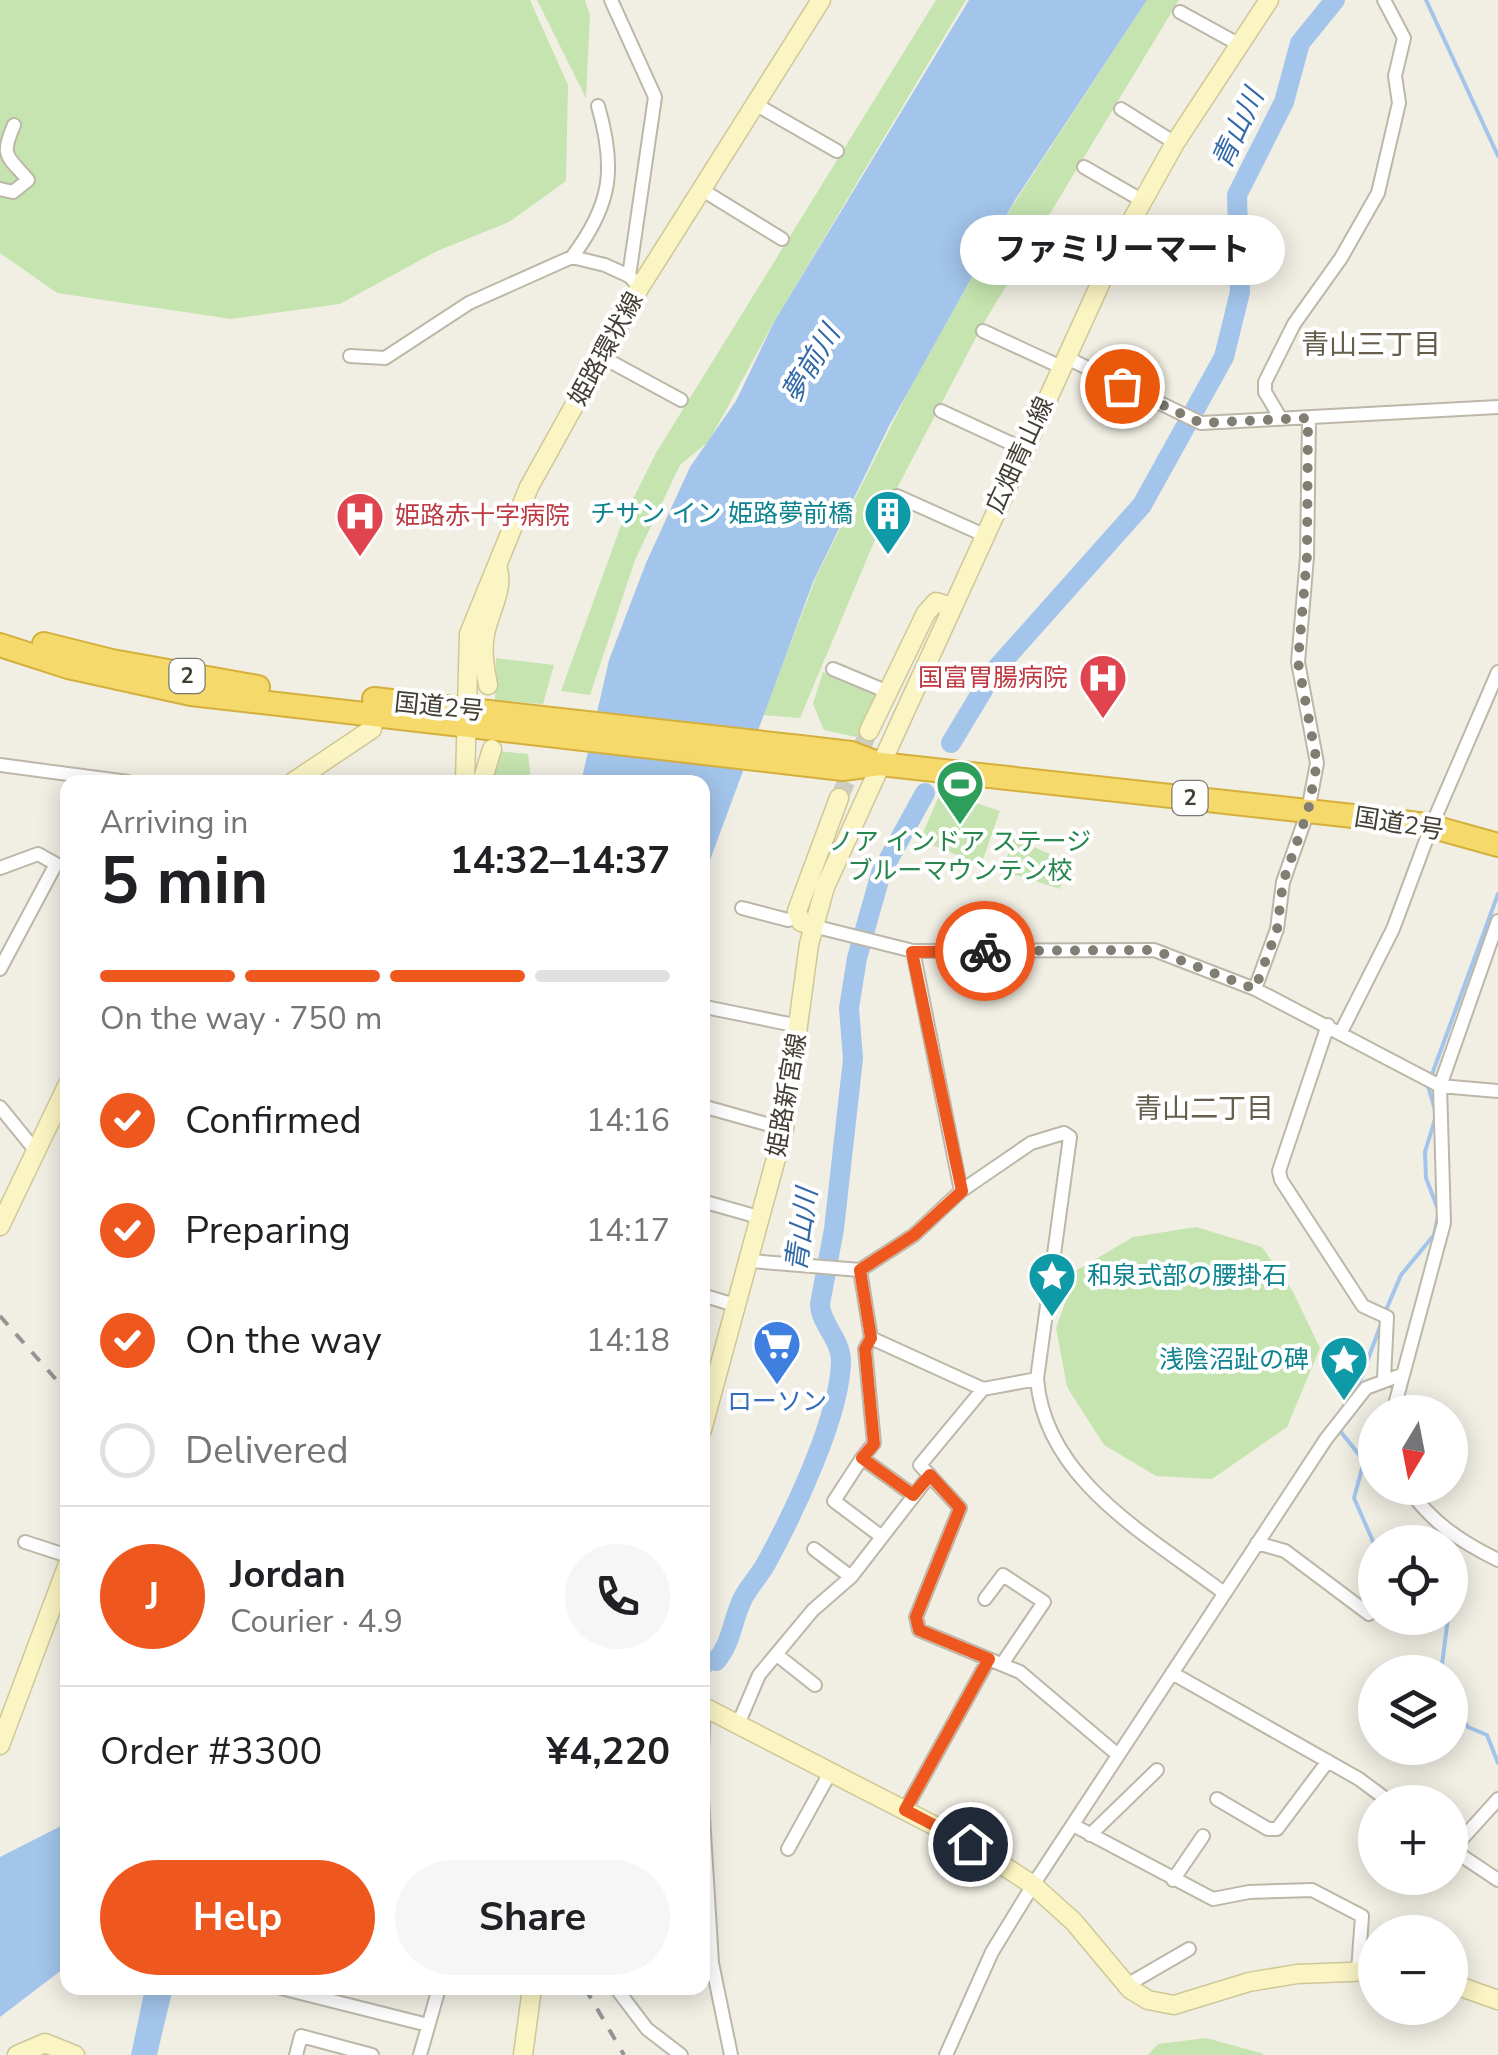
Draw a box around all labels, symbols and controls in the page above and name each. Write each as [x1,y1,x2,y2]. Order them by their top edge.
water label: 青山川 [1203,80,1274,175]
callout: ファミリーマート [960,216,1284,286]
text: ファミリーマート [994,228,1251,271]
street label: 姫路環状線 [561,286,651,412]
water label: 夢前川 [773,316,850,410]
district label: 青山三丁目 [1301,326,1441,364]
pin [1080,344,1165,429]
icon: bag [1095,359,1150,414]
street label: 広畑青山線 [978,391,1062,519]
building icon: チサン イン 姫路夢前橋 [862,488,914,556]
hospital icon: 姫路赤十字病院 [334,490,386,558]
place label: チサン イン 姫路夢前橋 [590,497,853,531]
place label: 姫路赤十字病院 [395,499,570,533]
hospital icon: 国富胃腸病院 [1077,652,1129,720]
road number: 2 [170,659,204,693]
place label: 国富胃腸病院 [918,661,1068,695]
street label: 国道2号 [392,685,486,729]
sports icon: ノア インドア ステージ ブルーマウンテン校 [934,758,986,826]
road number: 2 [1172,781,1208,815]
street label: 国道2号 [1352,800,1446,848]
text: Arriving in [100,801,248,844]
place label: ノア インドア ステージ ブルーマウンテン校 [829,825,1091,888]
text: 14:32–14:37 [450,835,670,886]
text: 5 min [100,837,268,926]
courier [935,901,1035,1001]
icon: bike [958,924,1013,979]
text: On the way · 750 m [100,997,382,1040]
street label: 姫路新宮線 [759,1030,815,1160]
district label: 青山二丁目 [1134,1090,1274,1128]
icon: check [100,1093,155,1148]
text: Confirmed [185,1095,362,1146]
text: 14:16 [586,1099,670,1142]
water label: 青山川 [777,1183,827,1274]
icon: check [100,1203,155,1258]
text: Preparing [185,1205,351,1256]
text: 14:17 [586,1209,670,1252]
place icon: 和泉式部の腰掛石 [1026,1250,1078,1318]
place label: 和泉式部の腰掛石 [1087,1259,1287,1293]
icon: check [100,1313,155,1368]
text: On the way [185,1315,381,1366]
supermarket icon: ローソン [751,1318,803,1386]
text: 14:18 [586,1319,670,1362]
place icon: 浅陰沼趾の碑 [1318,1334,1370,1402]
place label: 浅陰沼趾の碑 [1159,1343,1309,1377]
place label: ローソン [727,1385,827,1419]
north arrow [1358,1395,1468,1505]
map controls [1358,1395,1468,2025]
text: Delivered [185,1425,349,1476]
button: locate [1358,1525,1468,1635]
button: phone [565,1544,670,1649]
text: Jordan [230,1549,346,1600]
text: J [146,1571,159,1622]
text: Courier · 4.9 [230,1600,403,1643]
button: layers [1358,1655,1468,1765]
text: Order #3300 [100,1726,322,1777]
text: ¥4,220 [547,1726,670,1777]
button: + [1358,1785,1468,1895]
pin [928,1802,1013,1887]
icon: home [943,1817,998,1872]
button: Help [100,1860,375,1975]
button: Share [395,1860,670,1975]
button: − [1358,1915,1468,2025]

